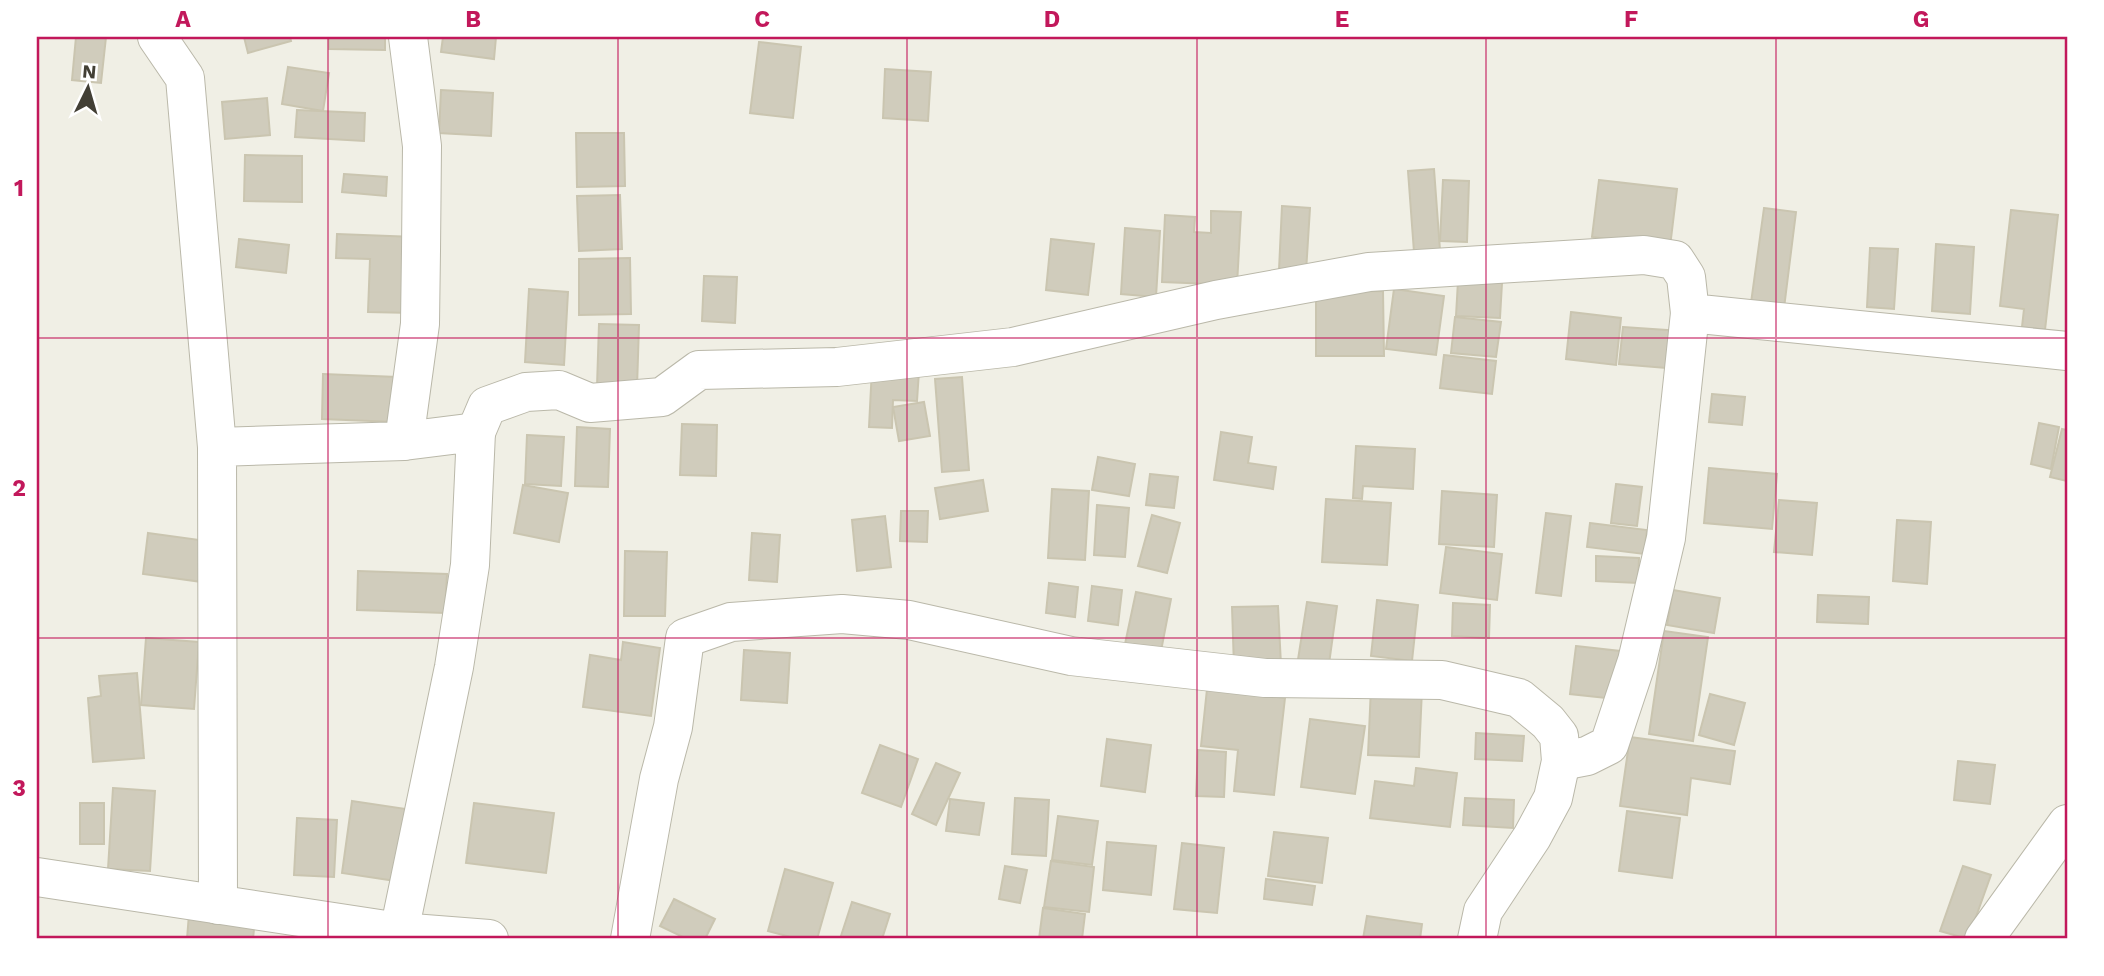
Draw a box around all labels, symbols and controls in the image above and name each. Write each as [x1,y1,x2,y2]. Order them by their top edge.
text: A [175,6,191,33]
text: B [465,6,481,33]
text: C [754,6,770,33]
text: D [1044,6,1060,33]
text: E [1335,6,1349,33]
text: F [1624,6,1638,33]
text: G [1913,6,1929,33]
north arrow [52,52,122,122]
text: N [81,59,97,84]
text: 1 [14,175,24,202]
text: 2 [12,475,26,502]
text: 3 [12,775,26,802]

